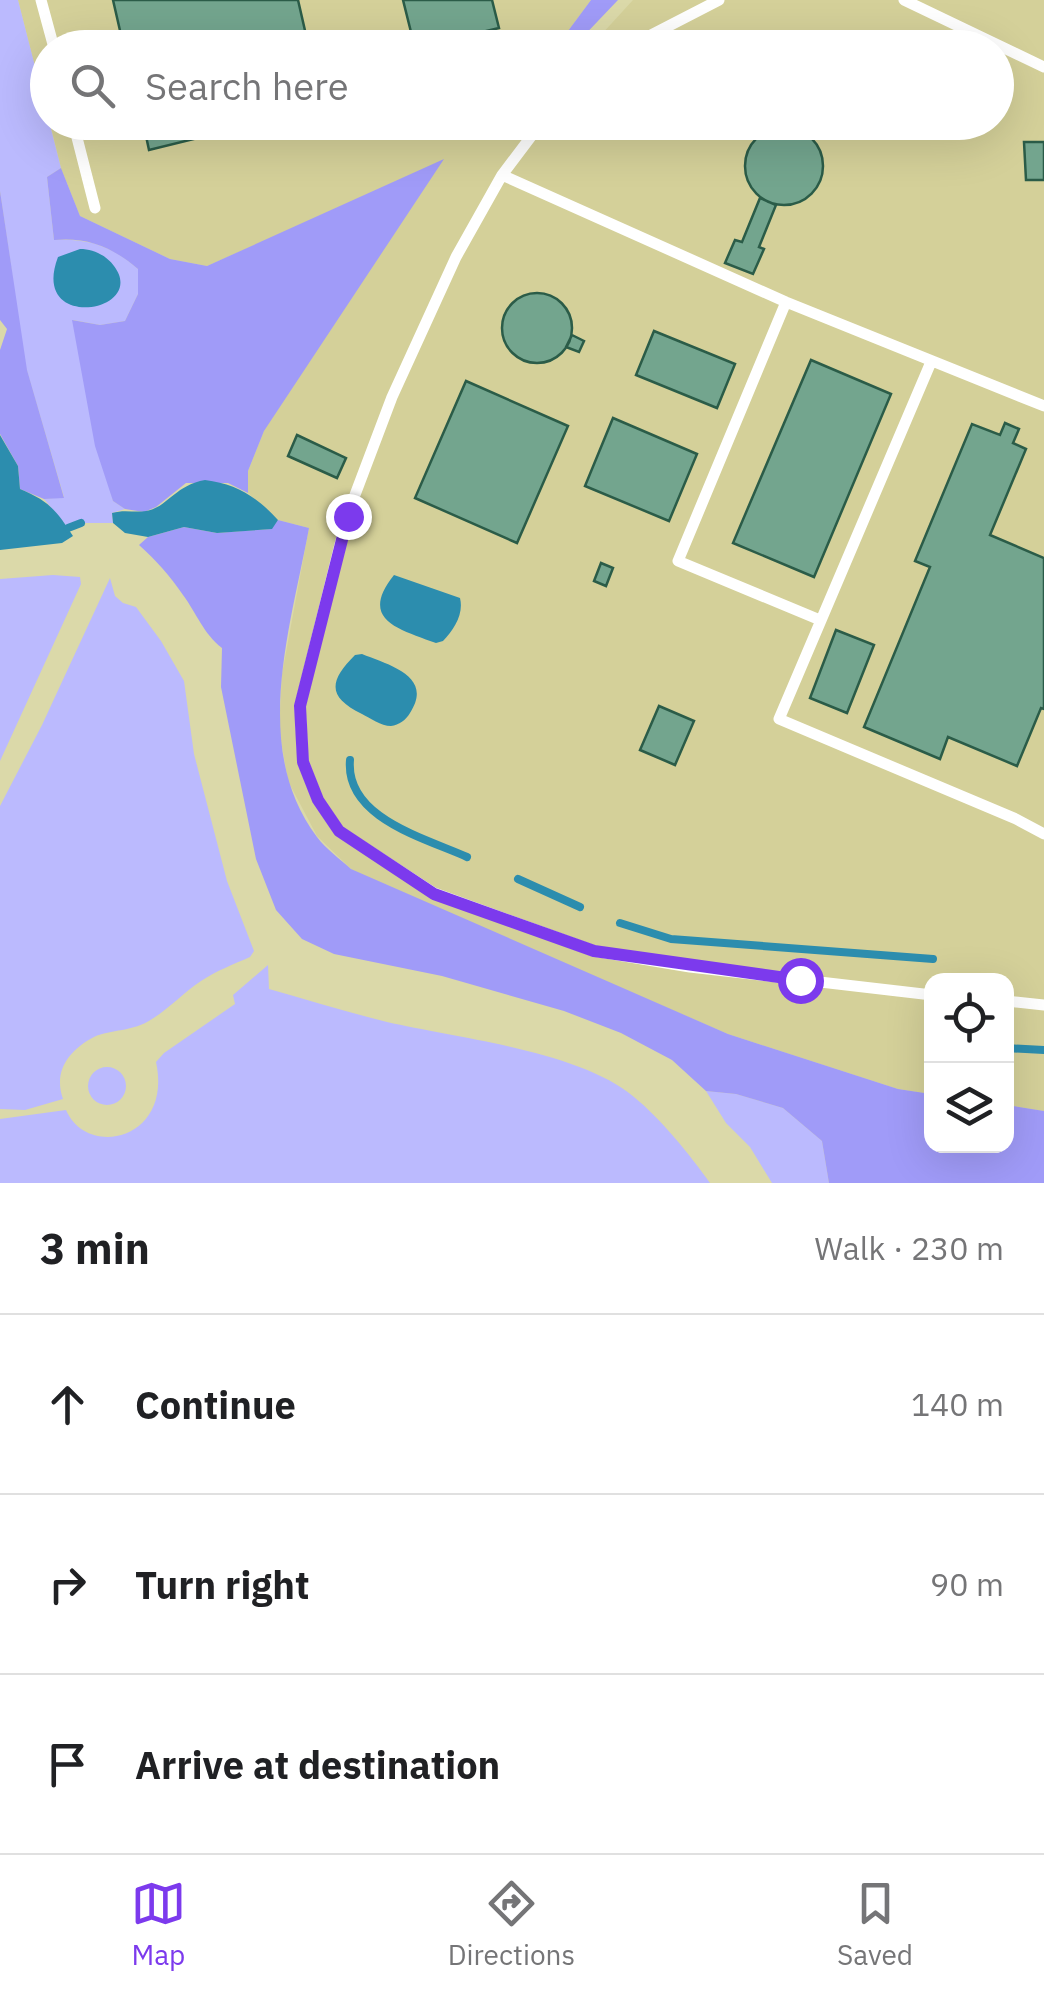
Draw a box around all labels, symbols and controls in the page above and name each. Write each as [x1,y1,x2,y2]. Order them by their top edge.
search box [30,30,1014,140]
icon: search [65,58,120,113]
text: Search here [145,61,349,110]
route end [326,494,372,540]
route start [778,958,824,1004]
map controls [924,973,1014,1153]
button: locate [924,973,1014,1063]
button: layers [924,1063,1014,1153]
text: 3 min [40,1221,150,1276]
text: Walk · 230 m [815,1227,1004,1269]
icon: ahead [40,1377,95,1432]
text: Continue [135,1380,296,1429]
text: 140 m [911,1383,1004,1425]
icon: right [40,1557,95,1612]
text: Turn right [135,1560,310,1609]
text: 90 m [930,1563,1004,1605]
icon: arrive [40,1737,95,1792]
text: Arrive at destination [135,1740,500,1789]
tab: Map [131,1876,186,1973]
tab: Directions [448,1876,575,1973]
tab: Saved [837,1876,913,1973]

